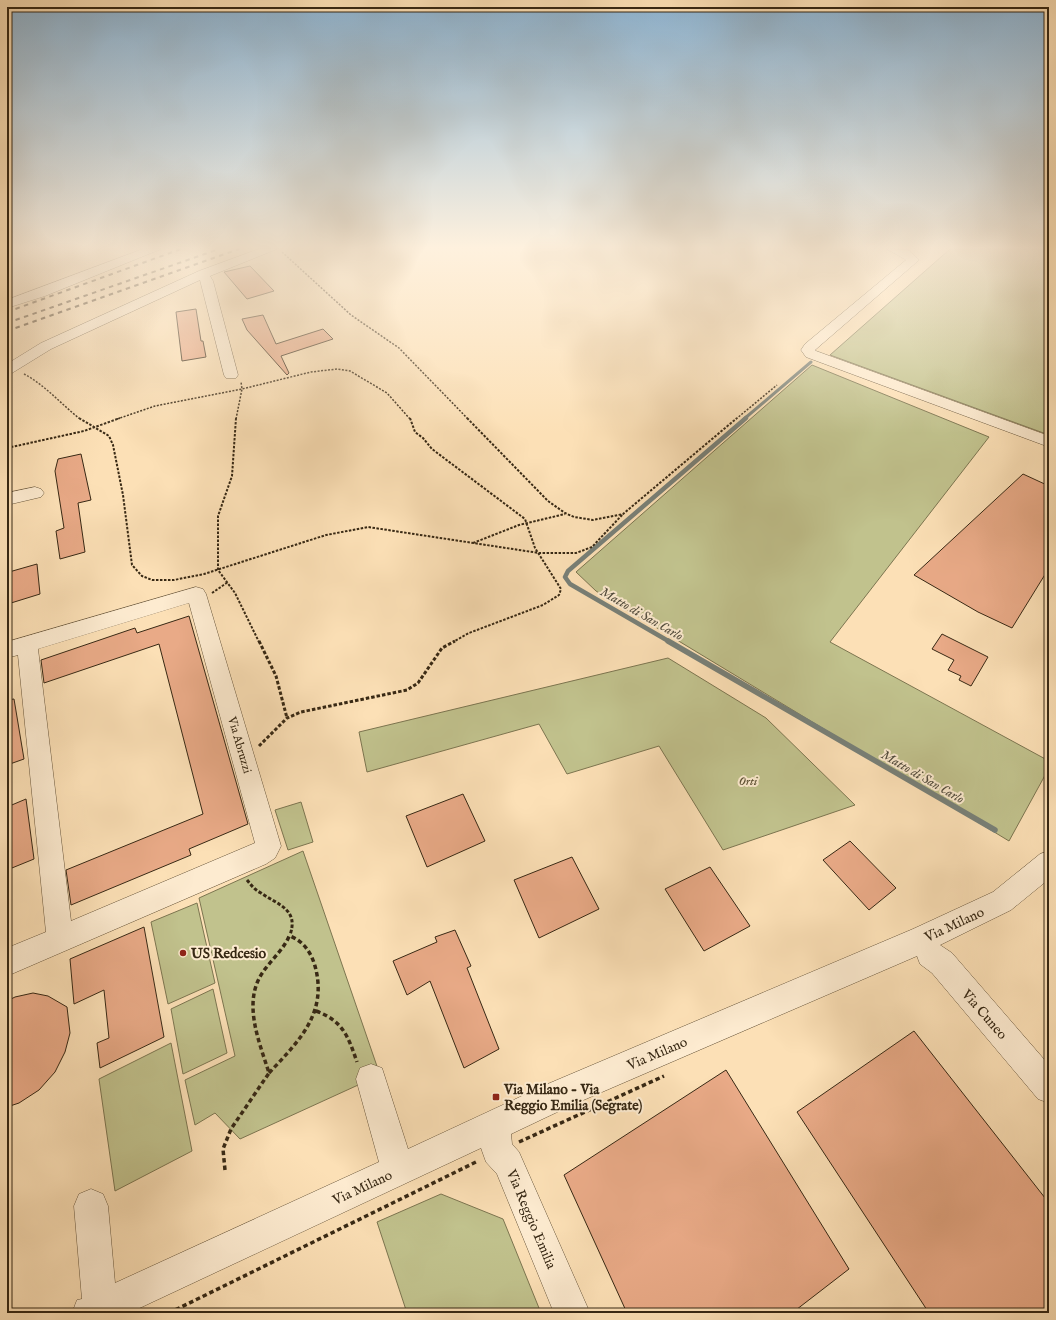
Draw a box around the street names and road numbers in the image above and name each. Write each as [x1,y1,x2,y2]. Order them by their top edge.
street label: Via Abruzzi [224,714,255,775]
street label: Via Milano [921,903,988,947]
street label: Via Cuneo [957,985,1011,1044]
street label: Via Milano [624,1033,691,1075]
street label: Via Milano [329,1166,396,1210]
street label: Via Reggio Emilia [502,1166,561,1273]

